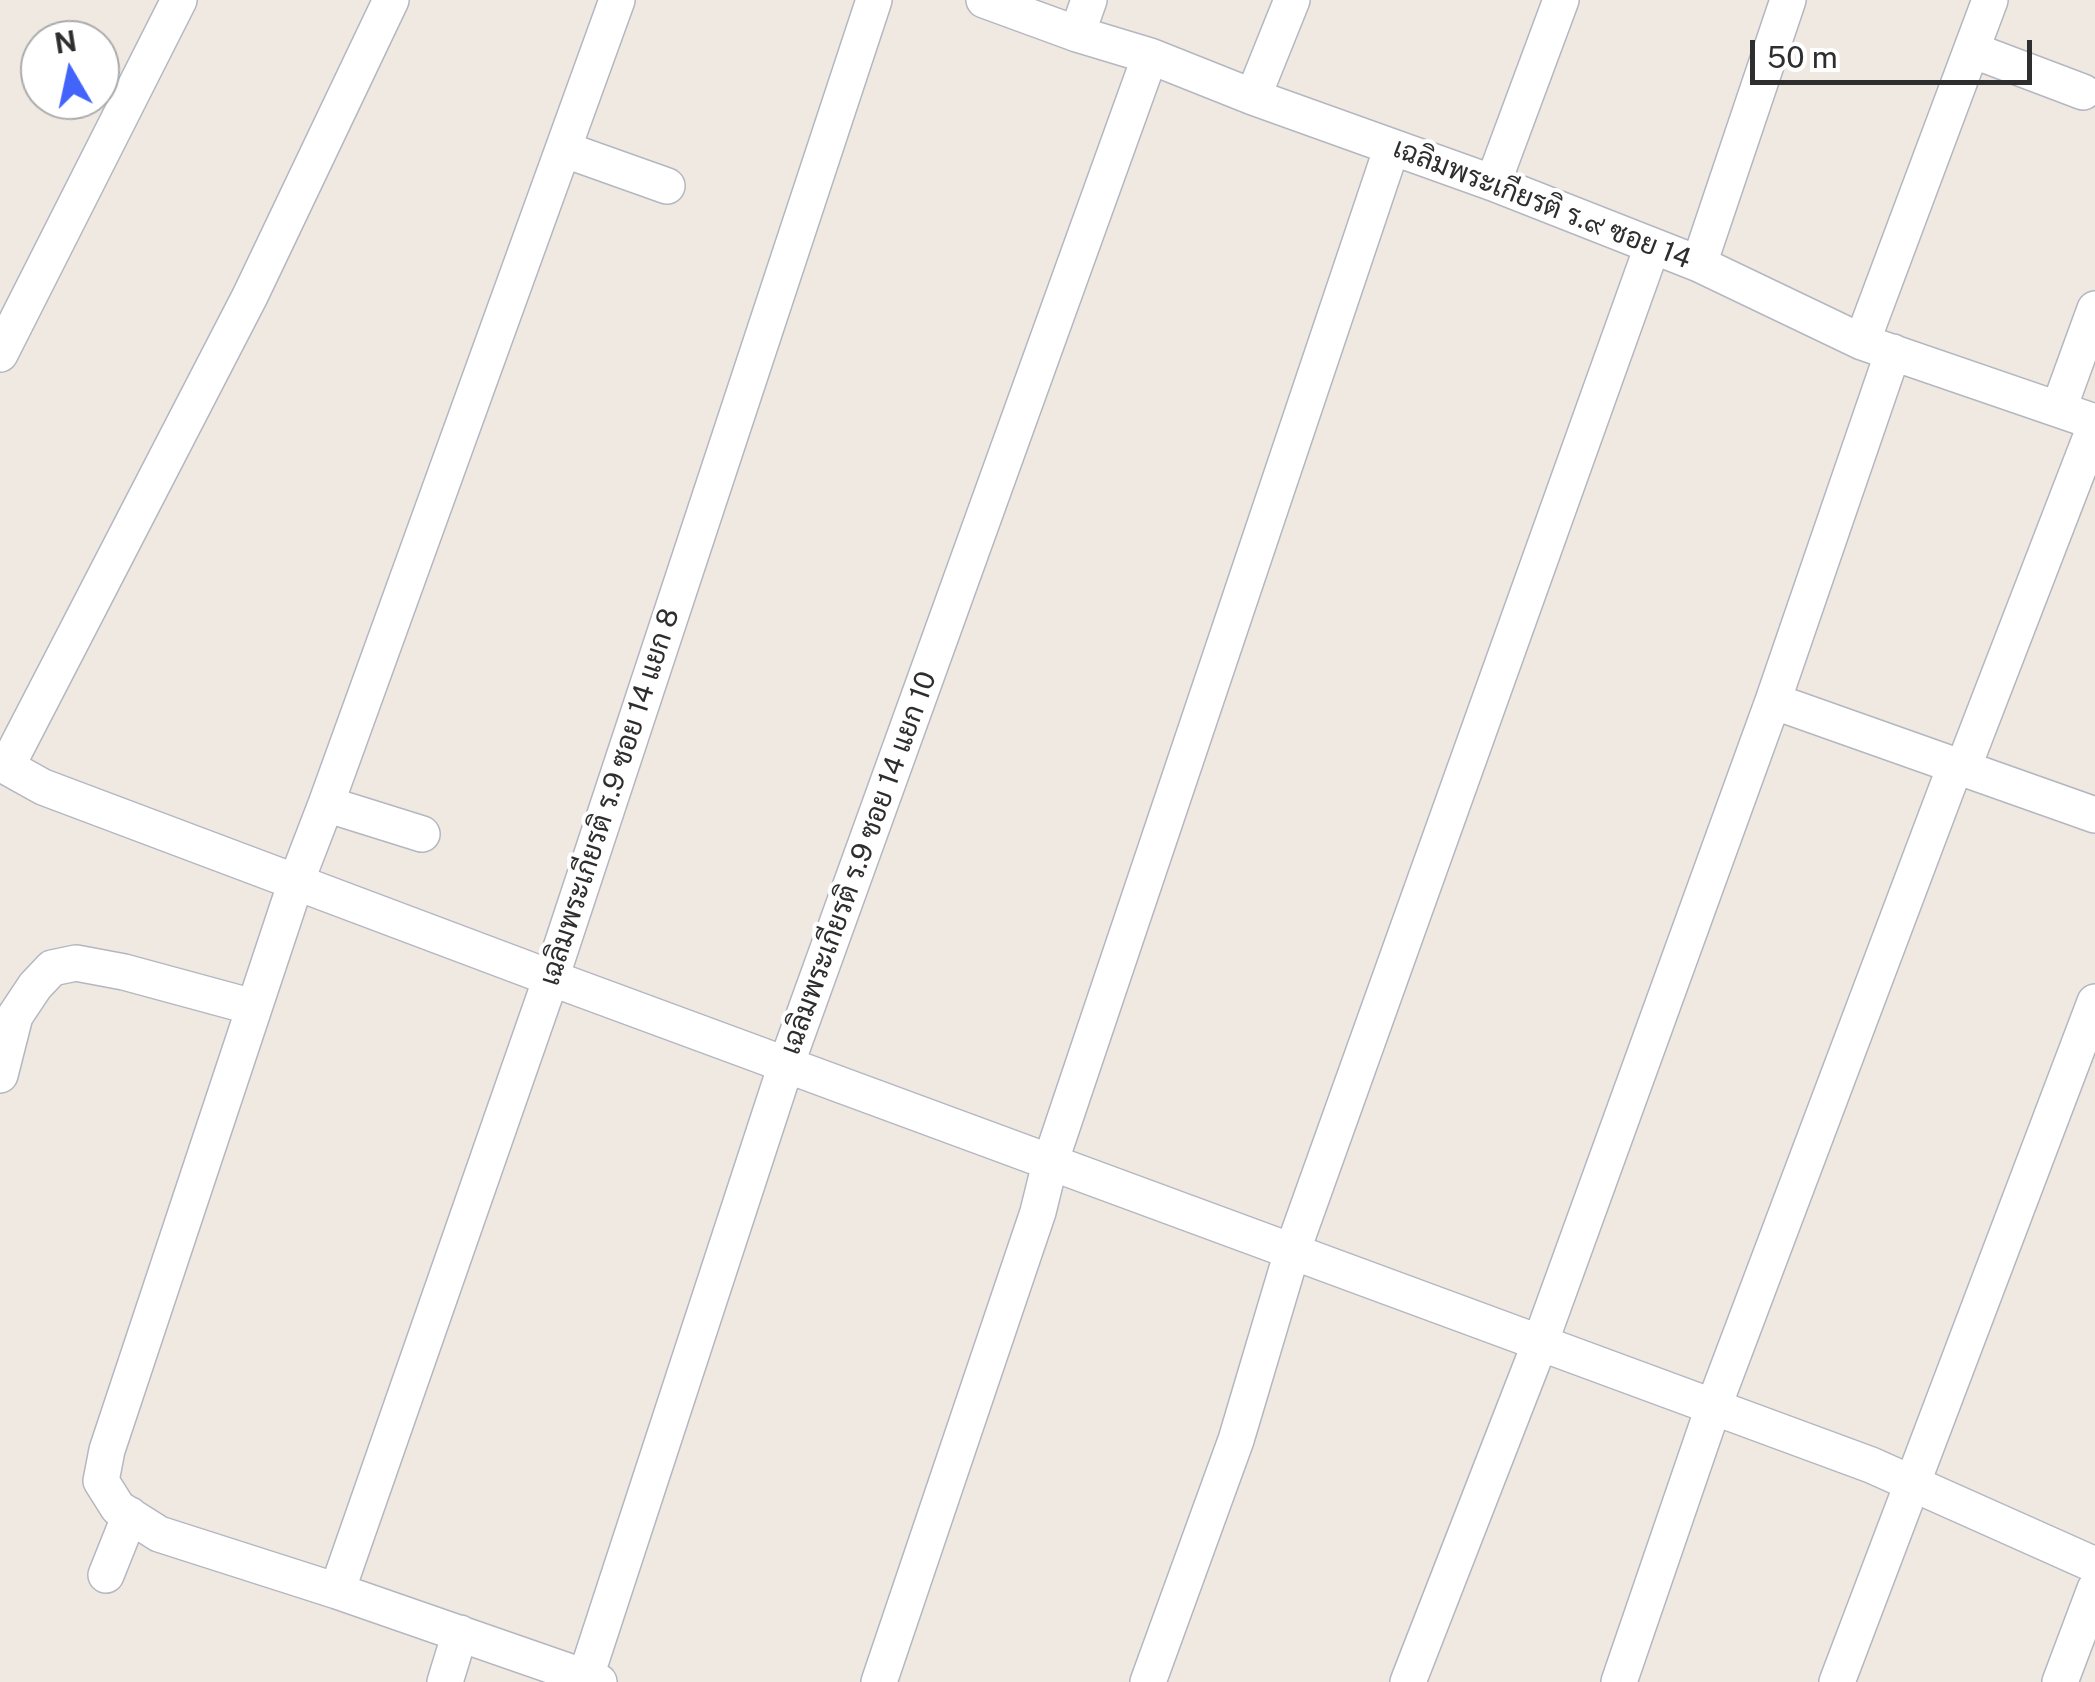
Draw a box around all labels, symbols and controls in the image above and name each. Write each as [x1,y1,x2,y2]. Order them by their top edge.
north arrow [20,20,120,120]
scale bar [1755,20,2038,82]
text: N [52,24,79,60]
text: 50 m [1767,39,1838,75]
street label: เฉลิมพระเกียรติ ร.๙ ซอย 14 [1388,132,1696,276]
street label: เฉลิมพระเกียรติ ร.9 ซอย 14 แยก 8 [533,604,687,990]
street label: เฉลิมพระเกียรติ ร.9 ซอย 14 แยก 10 [774,667,944,1059]

